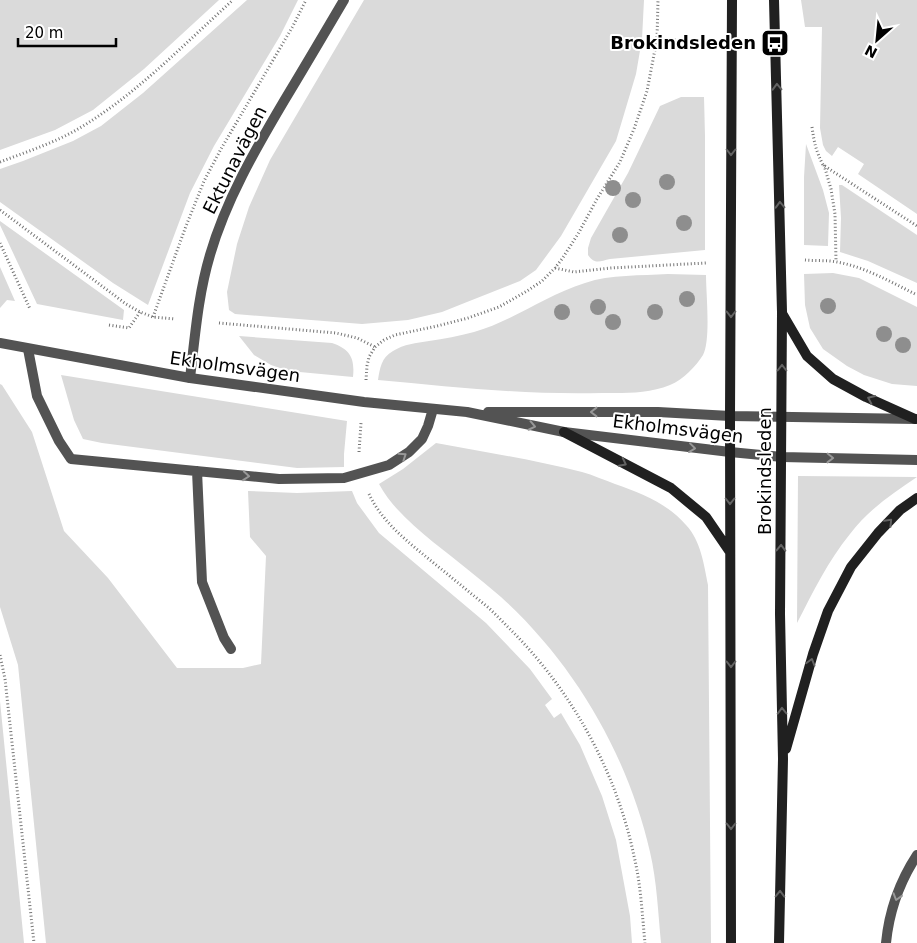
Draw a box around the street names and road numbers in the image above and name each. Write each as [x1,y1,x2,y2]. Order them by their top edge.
street label: Ektunavägen [198,102,271,217]
street label: Ekholmsvägen [168,347,302,386]
street label: Brokindsleden [754,407,775,535]
street label: Ekholmsvägen [611,410,745,447]

